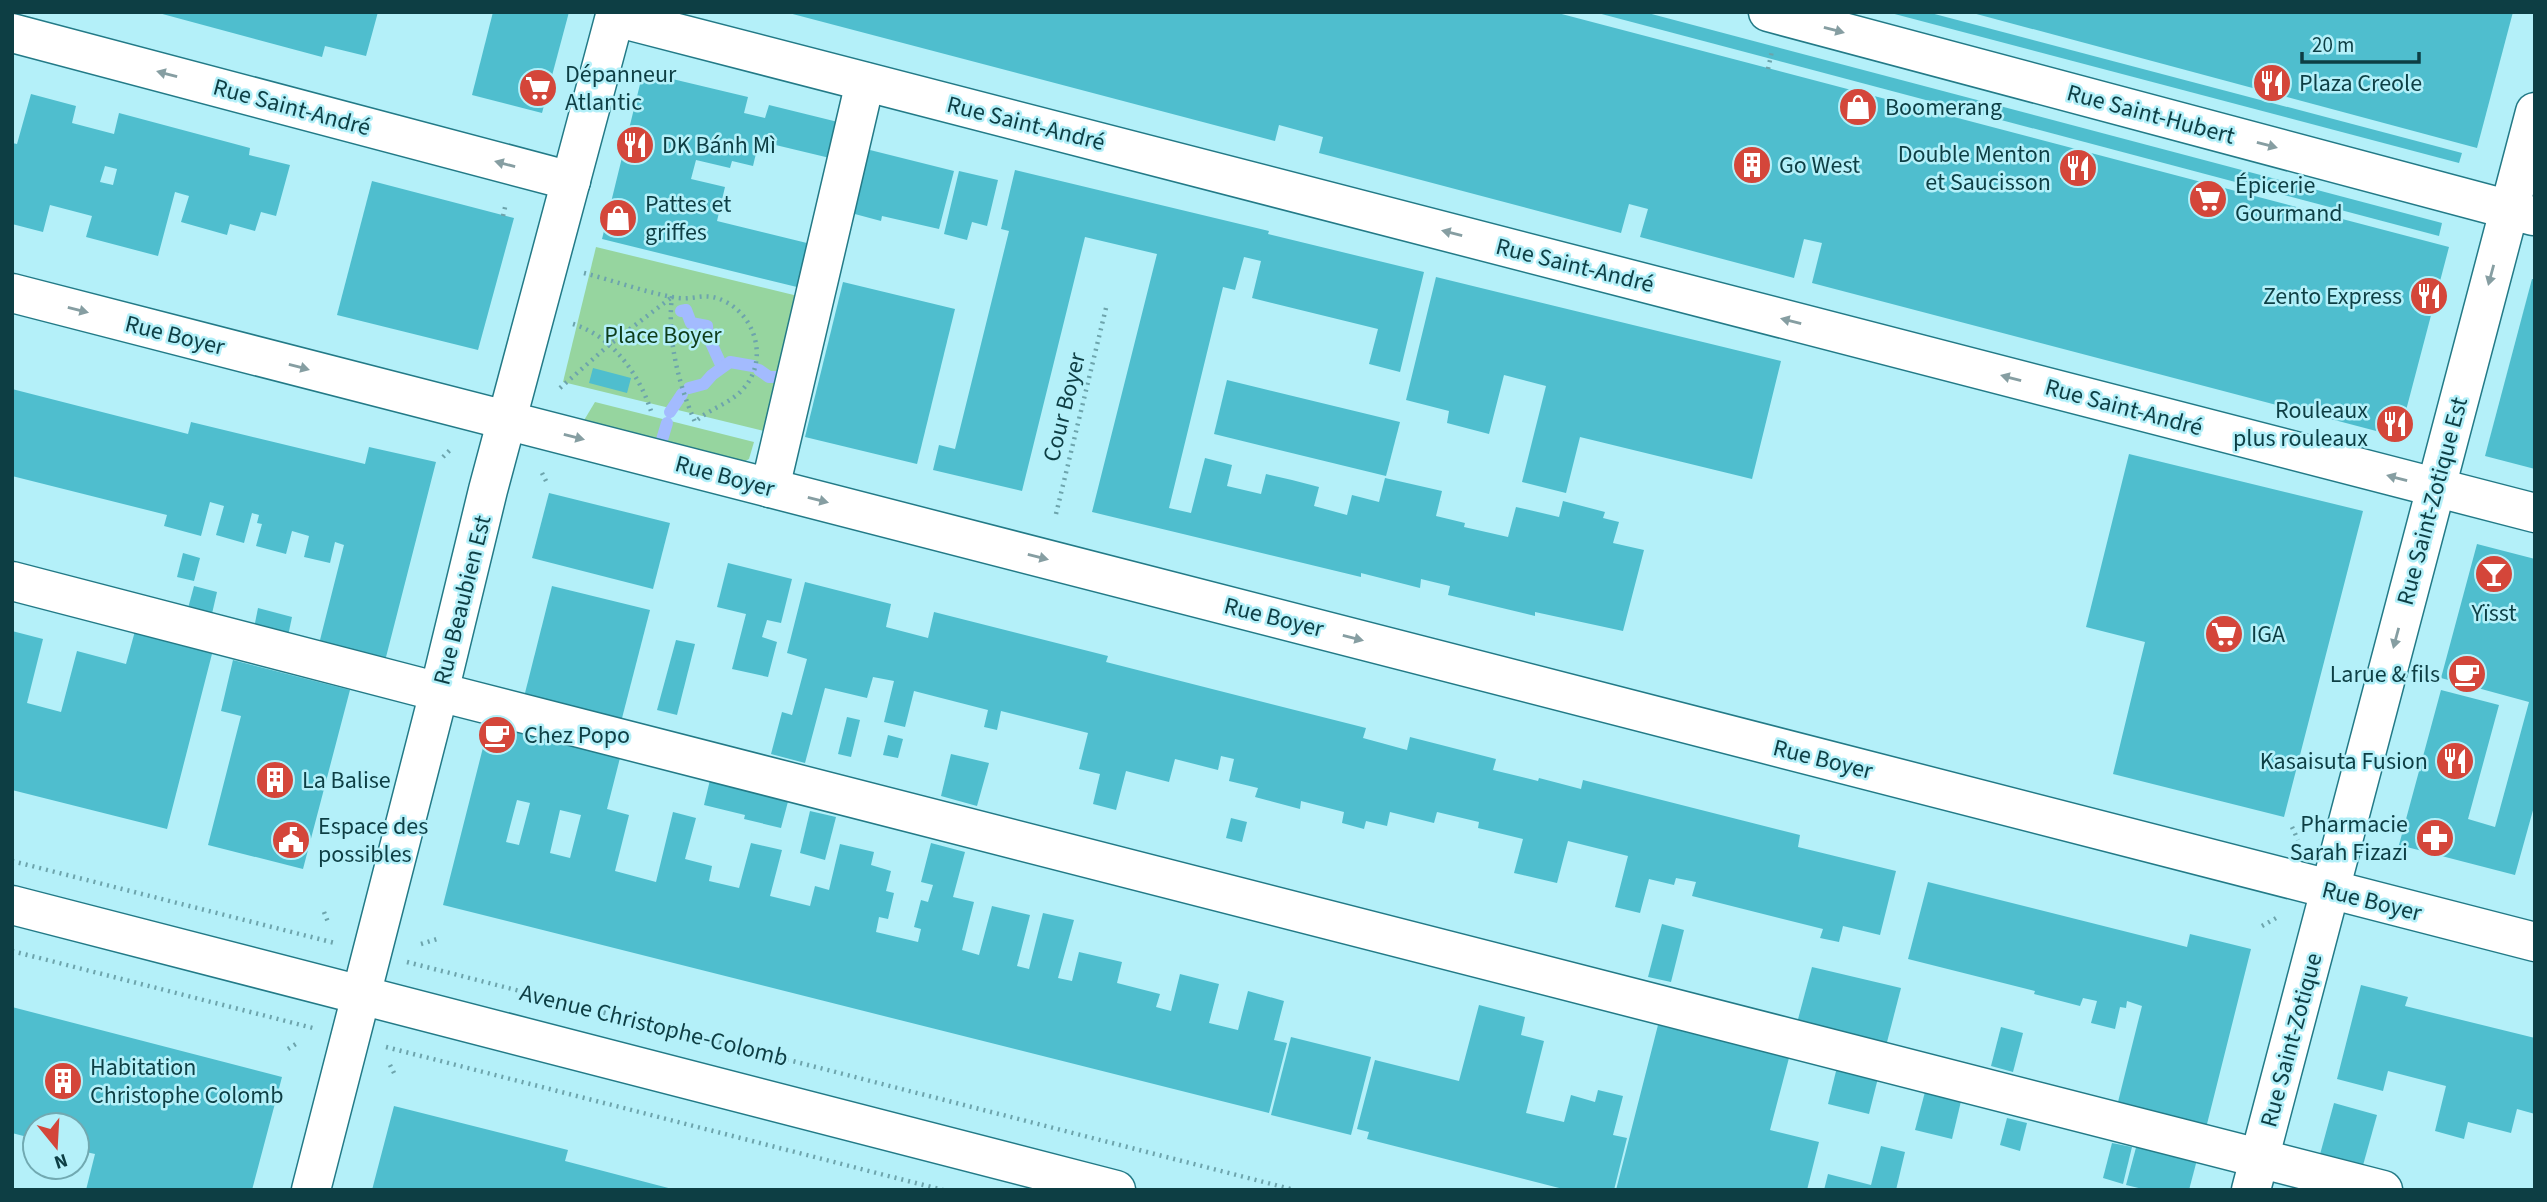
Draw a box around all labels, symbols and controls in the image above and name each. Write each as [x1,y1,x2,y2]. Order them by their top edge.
scale bar [2302,21,2419,65]
one-way arrow [1823,25,1845,36]
text: 20 m [2312,30,2354,60]
place label: Dépanneur Atlantic [565,57,677,120]
restaurant icon: Plaza Creole [2251,62,2293,104]
place label: Plaza Creole [2299,66,2422,101]
supermarket icon: Dépanneur Atlantic [517,67,559,109]
one-way arrow [156,68,178,79]
street label: Rue Saint-André [209,70,375,145]
street label: Rue Saint-Hubert [2063,75,2239,154]
shop icon: Boomerang [1837,86,1879,128]
street label: Rue Saint-André [943,87,1109,160]
place label: Boomerang [1885,90,2002,125]
restaurant icon: DK Bánh Mì [614,124,656,166]
place label: DK Bánh Mì [662,128,776,163]
place label: Double Menton et Saucisson [1898,137,2051,200]
one-way arrow [2256,140,2278,151]
building icon: Go West [1731,144,1773,186]
restaurant icon: Double Menton et Saucisson [2057,147,2099,189]
place label: Go West [1779,148,1860,183]
one-way arrow [494,158,516,169]
place label: Épicerie Gourmand [2235,168,2343,231]
supermarket icon: Épicerie Gourmand [2187,178,2229,220]
place label: Pattes et griffes [645,187,731,250]
shop icon: Pattes et griffes [597,197,639,239]
one-way arrow [1441,227,1463,238]
street label: Rue Saint-André [1492,229,1658,302]
one-way arrow [2485,265,2496,287]
restaurant icon: Zento Express [2408,275,2450,317]
place label: Zento Express [2263,279,2402,314]
one-way arrow [68,305,90,316]
street label: Rue Boyer [121,306,229,365]
one-way arrow [1780,315,1802,326]
park label: Place Boyer [604,318,722,353]
street label: Cour Boyer [1034,348,1095,465]
one-way arrow [289,362,310,372]
street label: Rue Saint-André [2041,370,2207,445]
one-way arrow [2000,372,2021,382]
place label: Rouleaux plus rouleaux [2233,393,2368,456]
street label: Rue Saint-Zotique Est [2388,393,2477,609]
restaurant icon: Rouleaux plus rouleaux [2374,403,2416,445]
one-way arrow [563,432,585,443]
street label: Rue Boyer [671,446,779,507]
one-way arrow [2387,472,2408,482]
one-way arrow [807,495,829,506]
street label: Rue Beaubien Est [425,512,500,689]
one-way arrow [1027,552,1049,563]
bar icon: Yïsst [2473,553,2515,595]
street label: Rue Boyer [1220,588,1328,647]
place label: Yïsst [2470,596,2517,631]
supermarket icon: IGA [2203,613,2245,655]
place label: IGA [2251,617,2285,652]
one-way arrow [2390,627,2401,649]
one-way arrow [1342,633,1364,644]
cafe icon: Larue & fils [2446,653,2488,695]
place label: Larue & fils [2330,657,2440,692]
cafe icon: Chez Popo [476,714,518,756]
place label: Chez Popo [524,718,630,753]
street label: Rue Boyer [1769,730,1877,789]
restaurant icon: Kasaisuta Fusion [2434,740,2476,782]
place label: Kasaisuta Fusion [2260,744,2428,779]
building icon: La Balise [254,759,296,801]
place label: La Balise [302,763,391,798]
place label: Pharmacie Sarah Fizazi [2290,807,2408,870]
place label: Espace des possibles [318,809,428,872]
pharmacy icon: Pharmacie Sarah Fizazi [2414,817,2456,859]
public building icon: Espace des possibles [270,819,312,861]
street label: Rue Boyer [2318,872,2426,931]
street label: Rue Saint-Zotique [2251,949,2332,1131]
street label: Avenue Christophe-Colomb [516,975,792,1076]
place label: Habitation Christophe Colomb [90,1050,283,1113]
building icon: Habitation Christophe Colomb [42,1060,84,1102]
north arrow [21,1111,91,1181]
text: N [51,1146,71,1176]

